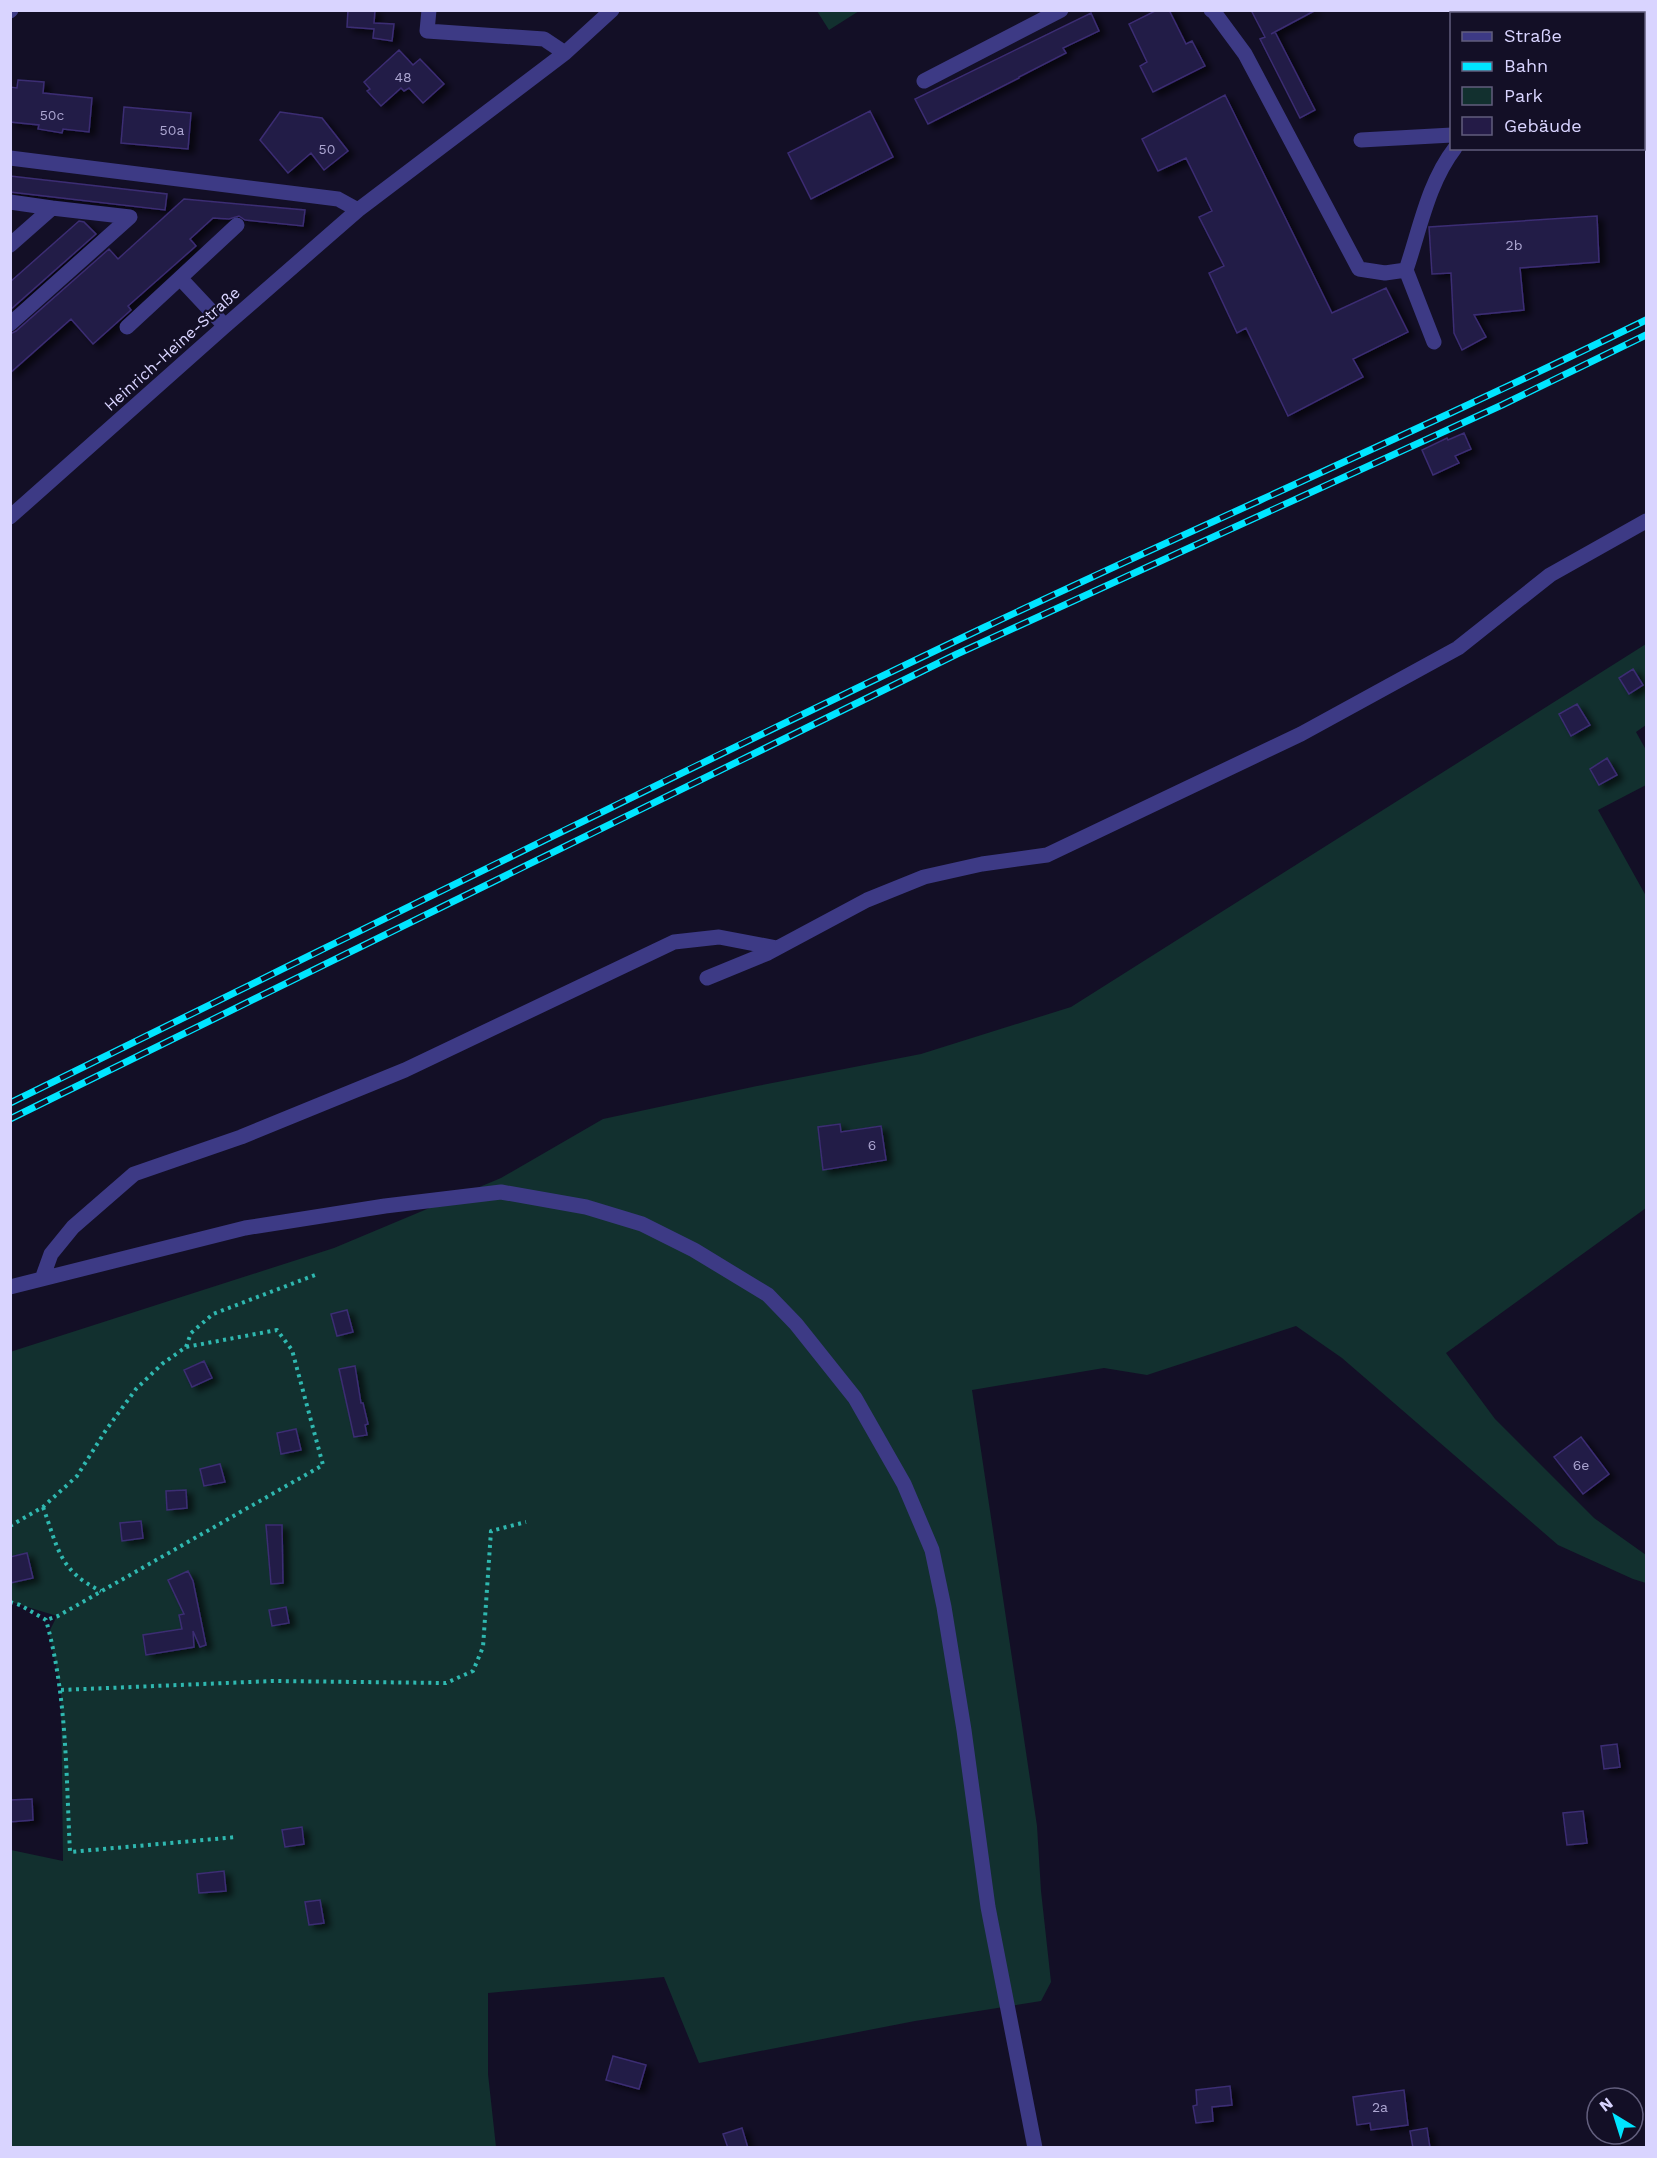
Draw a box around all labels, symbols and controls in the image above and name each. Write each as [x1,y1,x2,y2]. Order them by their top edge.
legend [1450,12,1645,150]
text: Straße [1504,25,1562,46]
text: Bahn [1504,55,1548,76]
house number: 48 [394,69,412,85]
text: Park [1504,85,1543,106]
house number: 50c [40,107,65,123]
text: Gebäude [1504,115,1582,136]
house number: 50a [160,122,184,138]
house number: 50 [319,141,335,157]
house number: 2b [1506,237,1522,253]
street label: Heinrich-Heine-Straße [100,283,244,415]
house number: 6 [868,1137,876,1153]
house number: 6e [1573,1457,1589,1473]
north arrow [1585,2086,1645,2146]
text: N [1596,2093,1617,2116]
house number: 2a [1372,2099,1388,2115]

